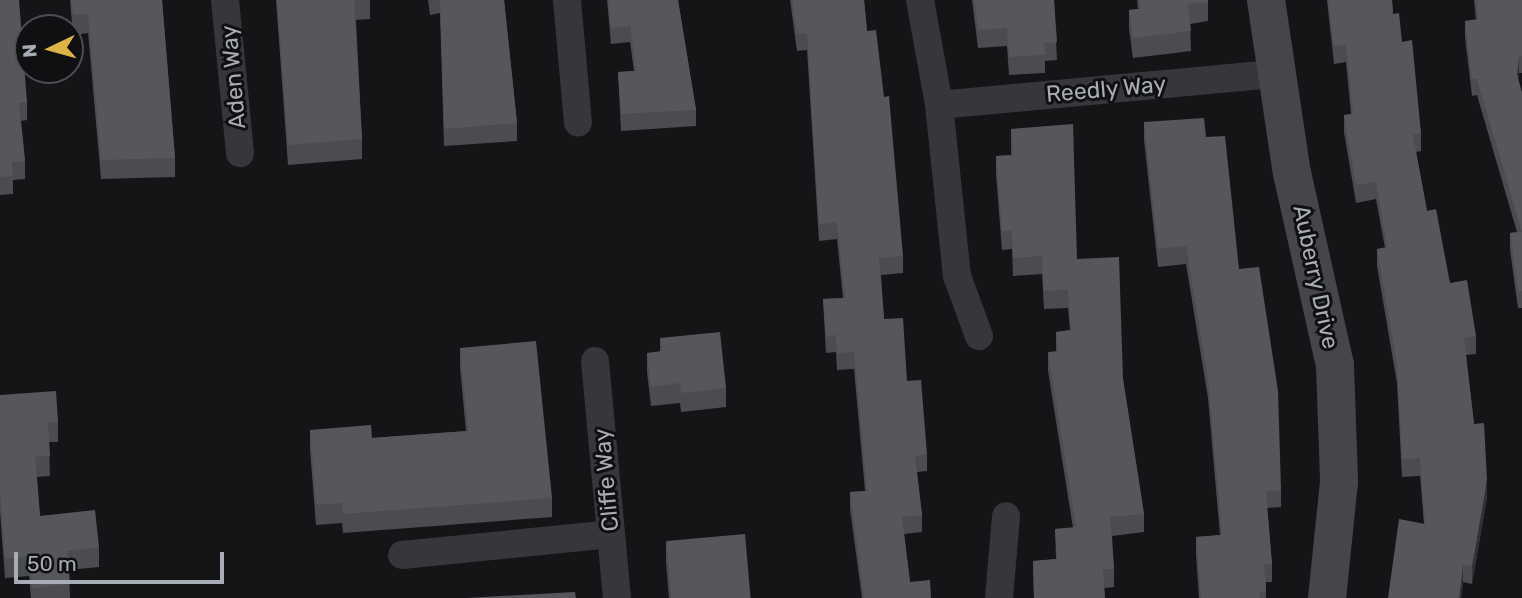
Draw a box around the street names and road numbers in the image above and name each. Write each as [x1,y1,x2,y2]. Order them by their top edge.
street label: Aden Way [215,24,251,130]
street label: Reedly Way [1044,70,1168,108]
street label: Auberry Drive [1287,202,1345,352]
street label: Cliffe Way [588,427,624,533]

